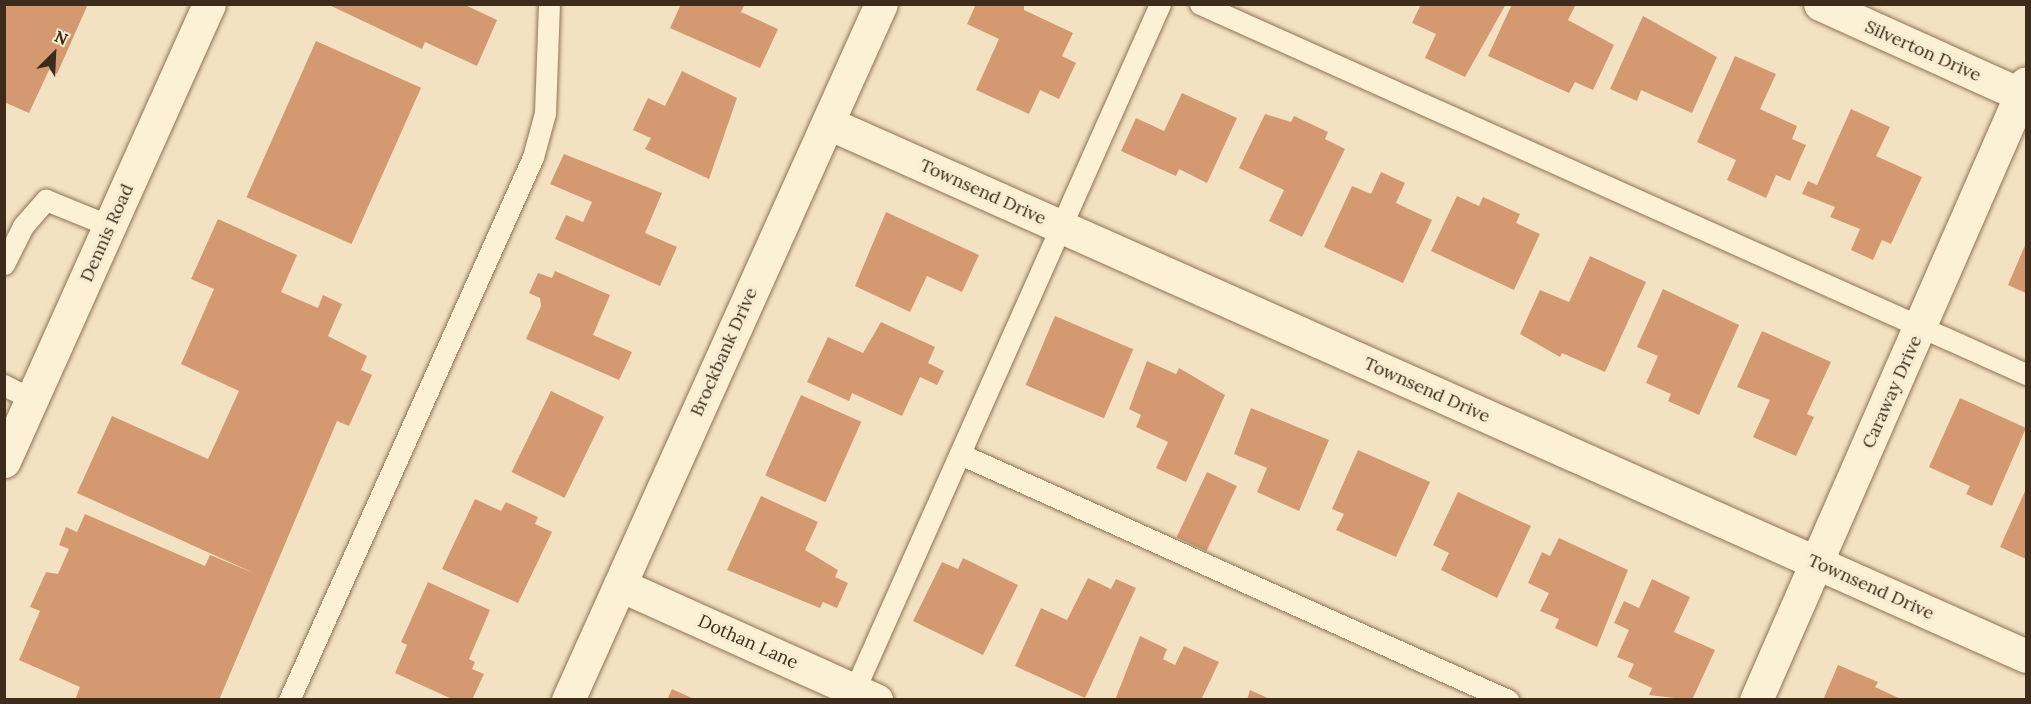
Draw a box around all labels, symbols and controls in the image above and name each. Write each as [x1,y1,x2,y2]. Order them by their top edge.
street label: Silverton Drive [1862,16,1984,86]
north arrow [24,24,84,84]
text: N [52,26,71,49]
street label: Townsend Drive [917,155,1049,229]
street label: Dennis Road [76,181,138,285]
street label: Brockbank Drive [686,284,762,420]
street label: Caraway Drive [1857,332,1927,452]
street label: Townsend Drive [1361,353,1493,427]
street label: Townsend Drive [1805,550,1937,624]
street label: Dothan Lane [695,610,801,674]

